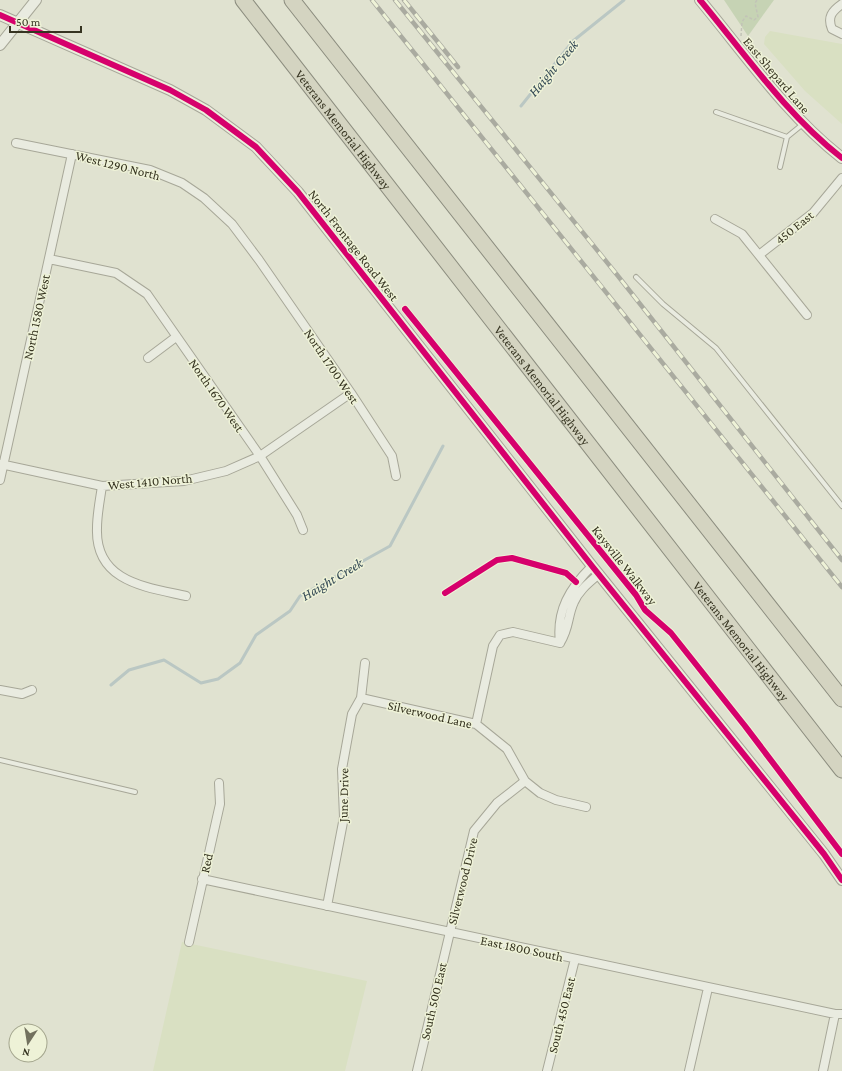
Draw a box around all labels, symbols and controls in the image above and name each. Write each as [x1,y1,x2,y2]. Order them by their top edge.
scale bar [10,8,81,34]
text: 50 m [16,15,41,29]
street label: East Shepard Lane [740,34,813,117]
water label: Haight Creek [525,36,582,100]
street label: Veterans Memorial Highway [292,67,395,193]
street label: West 1290 North [74,148,162,183]
street label: North Frontage Road West [305,187,402,305]
street label: 450 East [772,207,817,247]
street label: North 1580 West [20,272,53,361]
street label: Veterans Memorial Highway [491,323,594,449]
street label: North 1700 West [301,326,363,407]
street label: North 1670 West [186,356,248,435]
street label: West 1410 North [107,470,193,493]
street label: Kaysville Walkway [589,523,661,609]
water label: Haight Creek [298,554,366,604]
street label: Veterans Memorial Highway [690,578,793,705]
street label: Silverwood Lane [386,698,474,732]
street label: June Drive [336,767,351,823]
street label: Silverwood Drive [444,836,481,926]
street label: Red [197,852,216,874]
street label: East 1800 South [479,932,565,965]
street label: South 500 East [417,960,450,1041]
street label: South 450 East [545,975,578,1055]
north arrow [8,1023,48,1063]
text: N [21,1046,31,1059]

